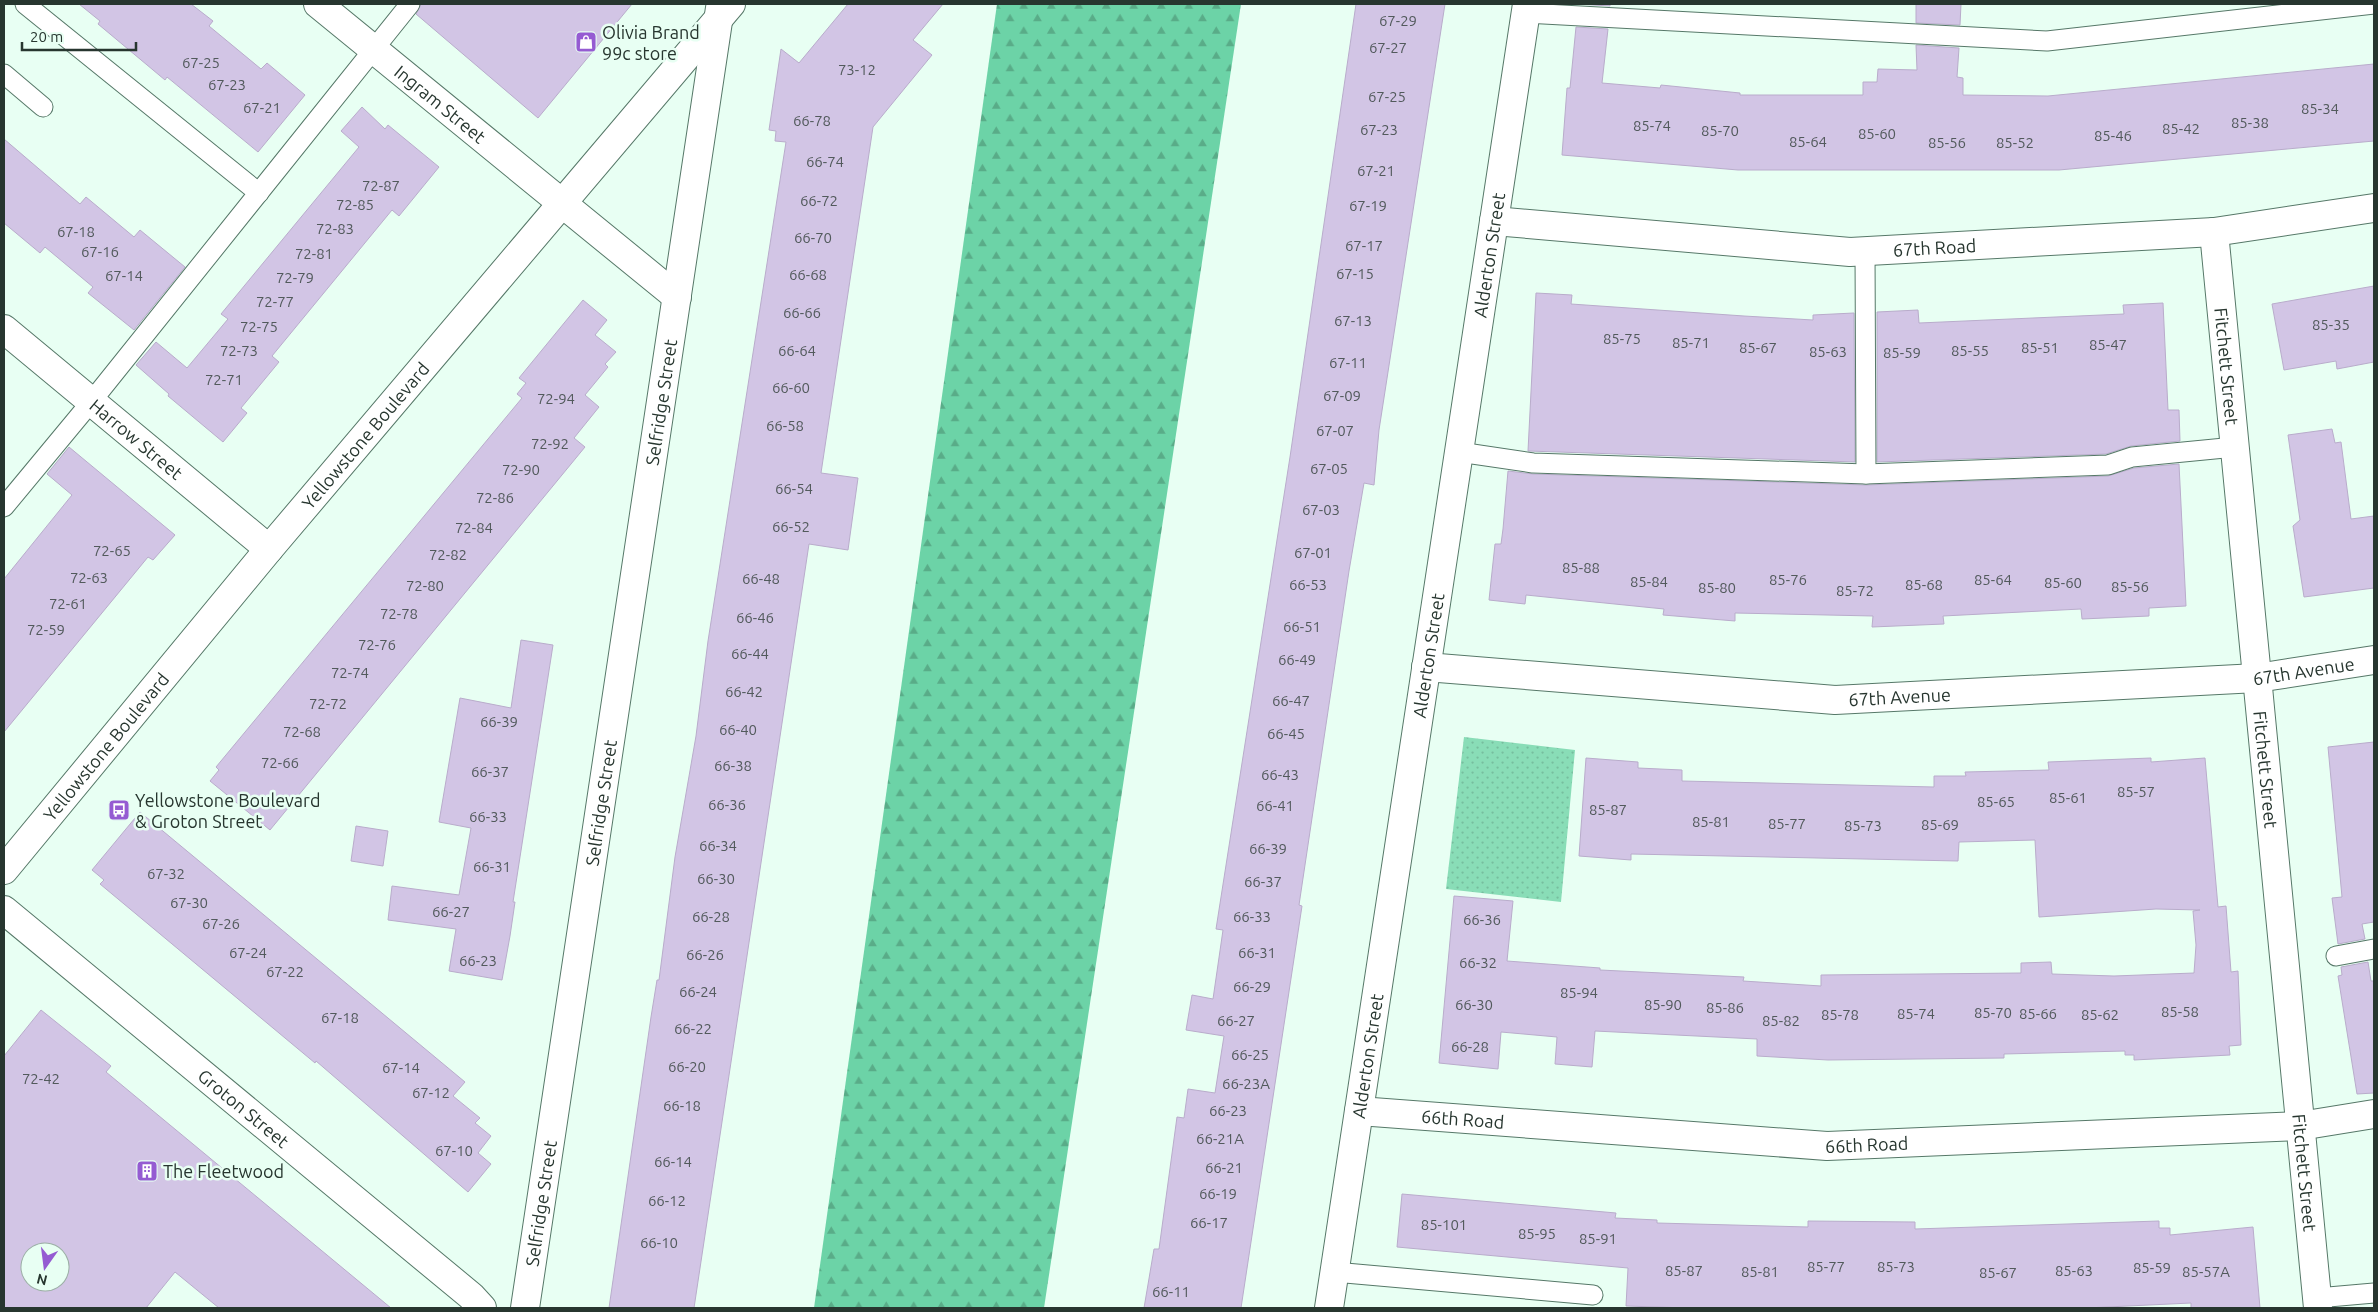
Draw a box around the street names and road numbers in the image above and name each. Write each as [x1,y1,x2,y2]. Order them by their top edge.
street label: Ingram Street [391,61,490,147]
street label: Alderton Street [1470,191,1508,319]
street label: 67th Road [1892,235,1977,260]
street label: Fitchett Street [2211,307,2243,426]
street label: Selfridge Street [642,338,680,467]
street label: Yellowstone Boulevard [298,358,433,513]
street label: Harrow Street [86,395,187,483]
street label: Alderton Street [1409,592,1447,719]
street label: 67th Avenue [2251,653,2356,689]
street label: Yellowstone Boulevard [39,669,173,825]
street label: 67th Avenue [1848,684,1951,709]
street label: Fitchett Street [2250,710,2282,829]
street label: Selfridge Street [581,738,620,867]
street label: Alderton Street [1348,992,1387,1120]
street label: Groton Street [194,1065,293,1151]
street label: 66th Road [1420,1106,1505,1132]
street label: Fitchett Street [2289,1113,2321,1232]
street label: 66th Road [1825,1133,1909,1156]
street label: Selfridge Street [521,1139,560,1268]

